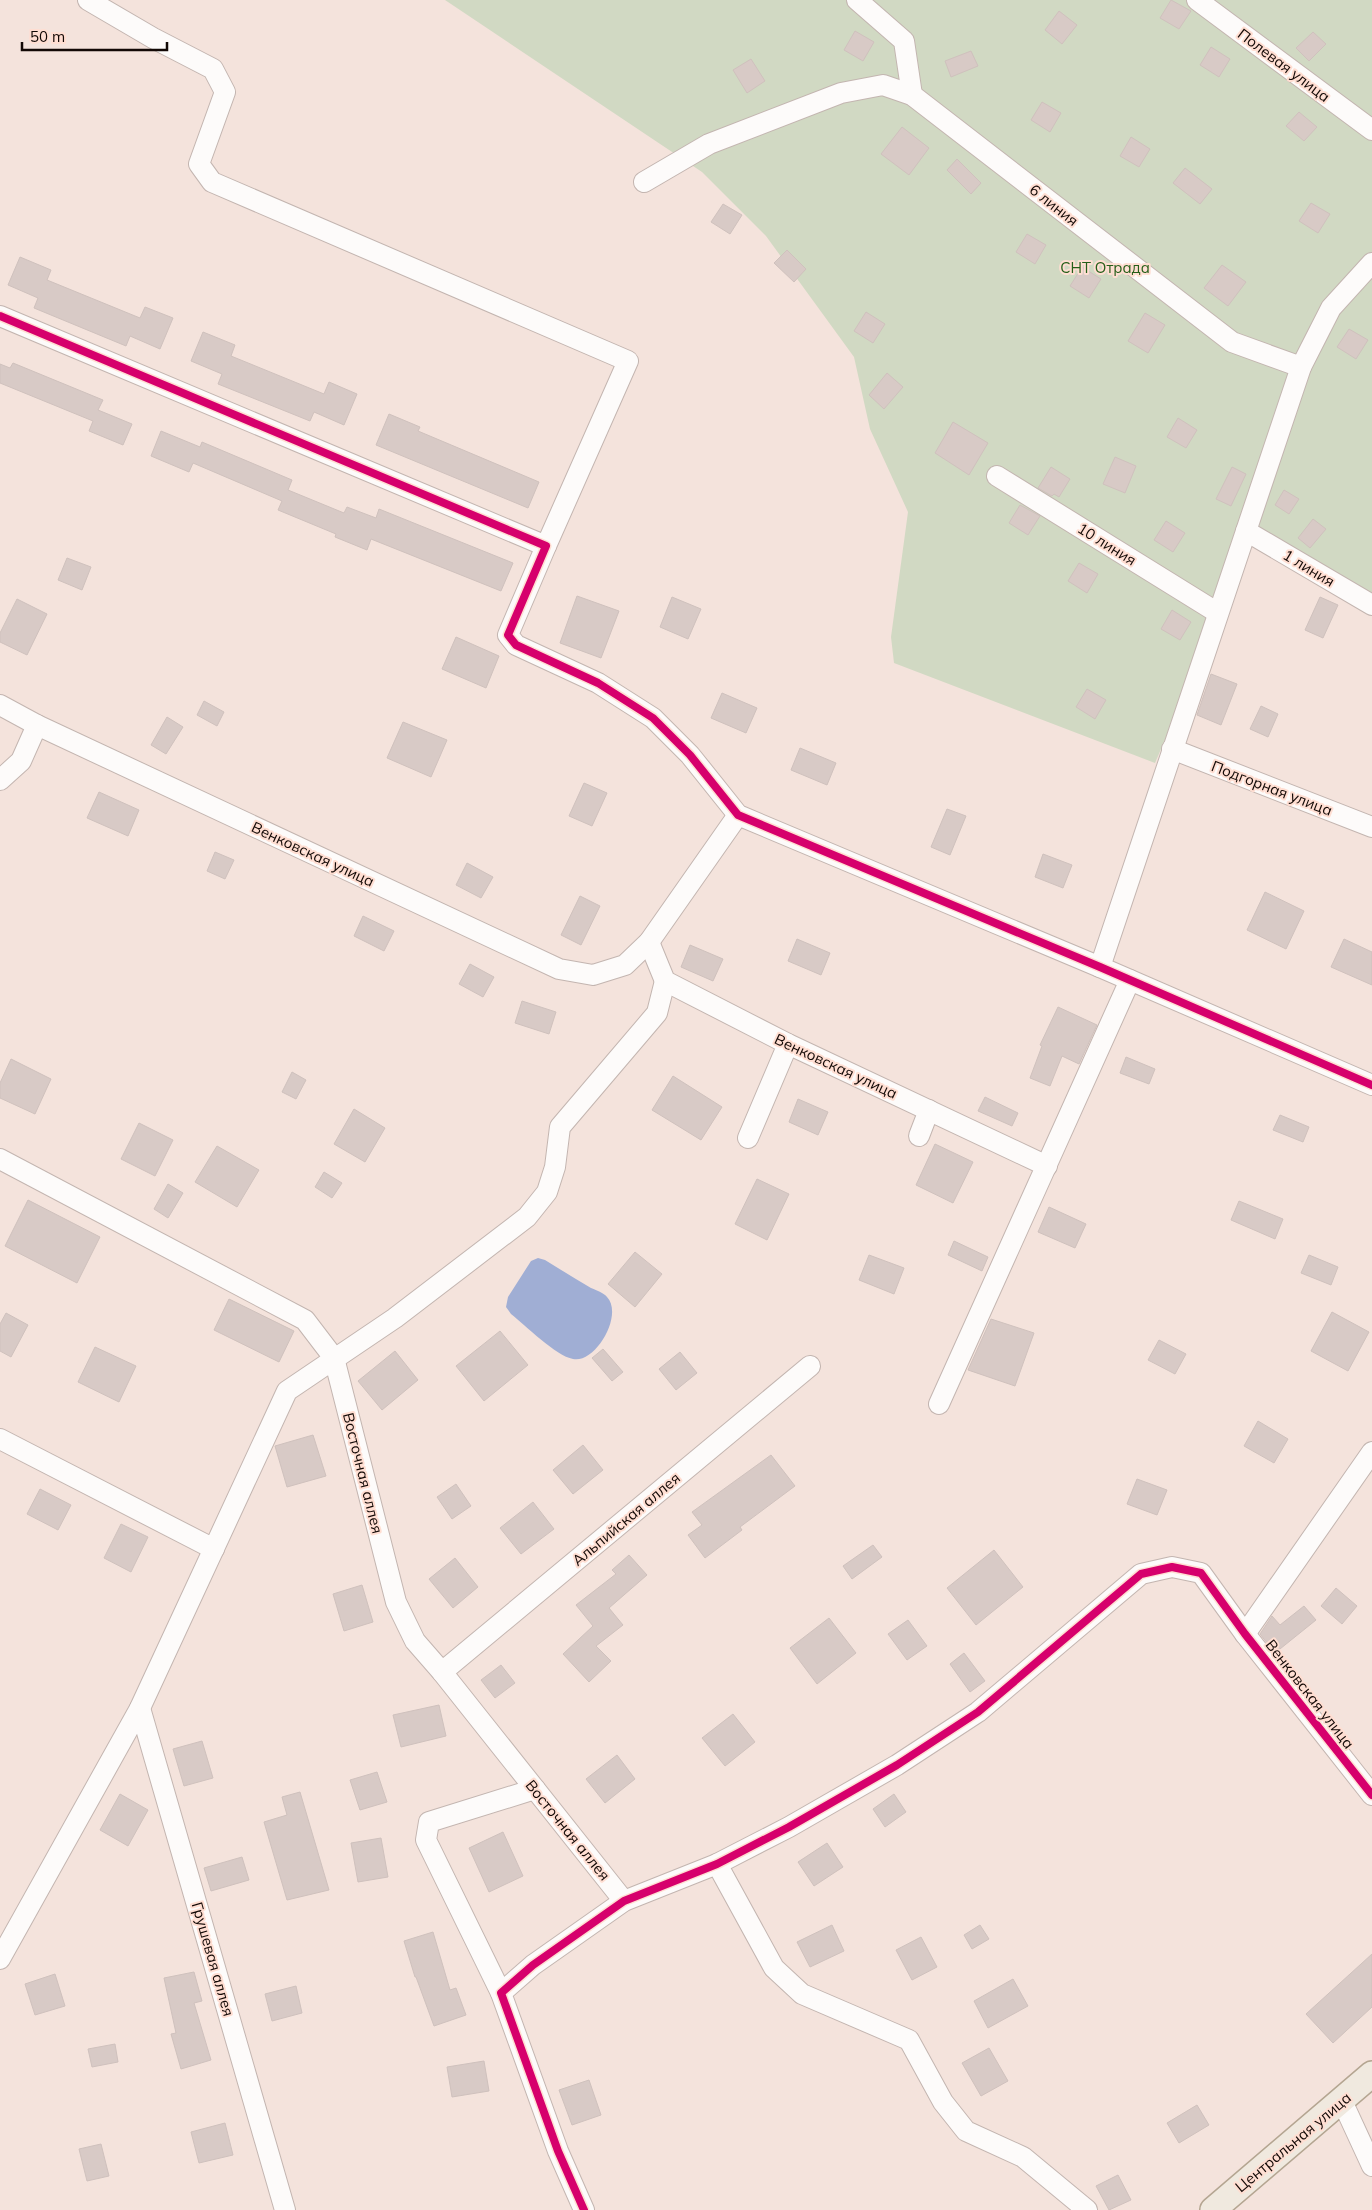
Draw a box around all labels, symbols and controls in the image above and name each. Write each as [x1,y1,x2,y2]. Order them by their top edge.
scale bar [22,20,168,52]
street label: Полевая улица [1234,24,1334,106]
text: 50 m [30,27,65,46]
street label: 6 линия [1026,180,1082,230]
park label: СНТ Отрада [1060,258,1150,277]
street label: 10 линия [1074,519,1140,569]
street label: 1 линия [1280,545,1338,591]
street label: Подгорная улица [1209,756,1335,820]
street label: Венковская улица [249,817,377,891]
street label: Венковская улица [772,1029,900,1103]
street label: Восточная аллея [339,1411,387,1535]
street label: Альпийская аллея [568,1468,684,1570]
street label: Венковская улица [1261,1636,1359,1752]
street label: Восточная аллея [522,1776,614,1884]
street label: Грушевая аллея [188,1900,238,2018]
street label: Центральная улица [1231,2088,1355,2196]

